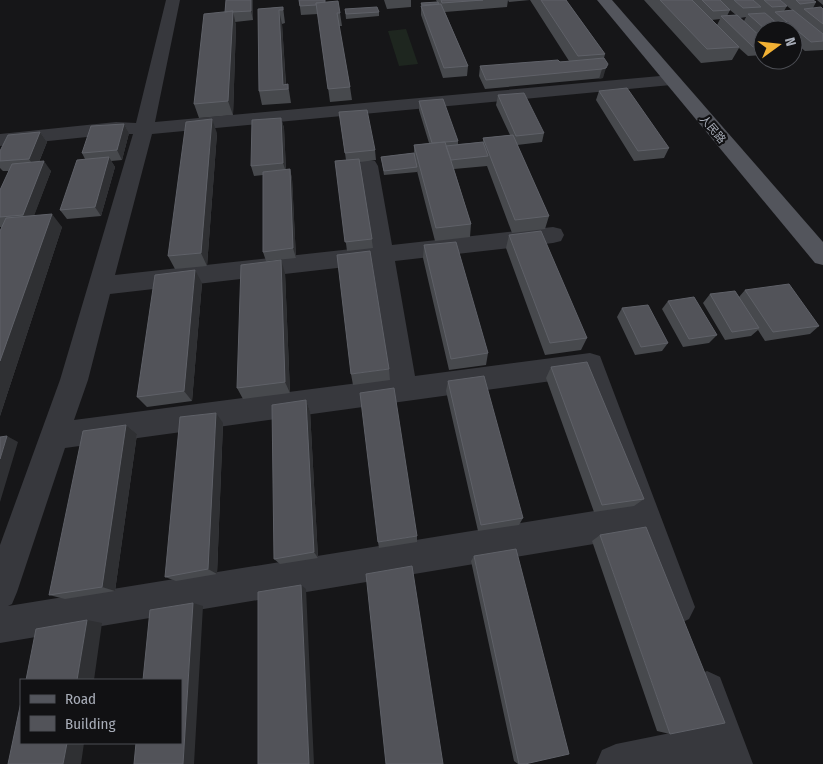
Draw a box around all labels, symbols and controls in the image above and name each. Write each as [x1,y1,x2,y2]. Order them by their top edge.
north arrow [753,20,803,70]
text: N [781,36,799,48]
street label: 人民路 [697,113,728,146]
legend [20,679,182,744]
text: Road [65,690,96,708]
text: Building [65,715,116,733]

